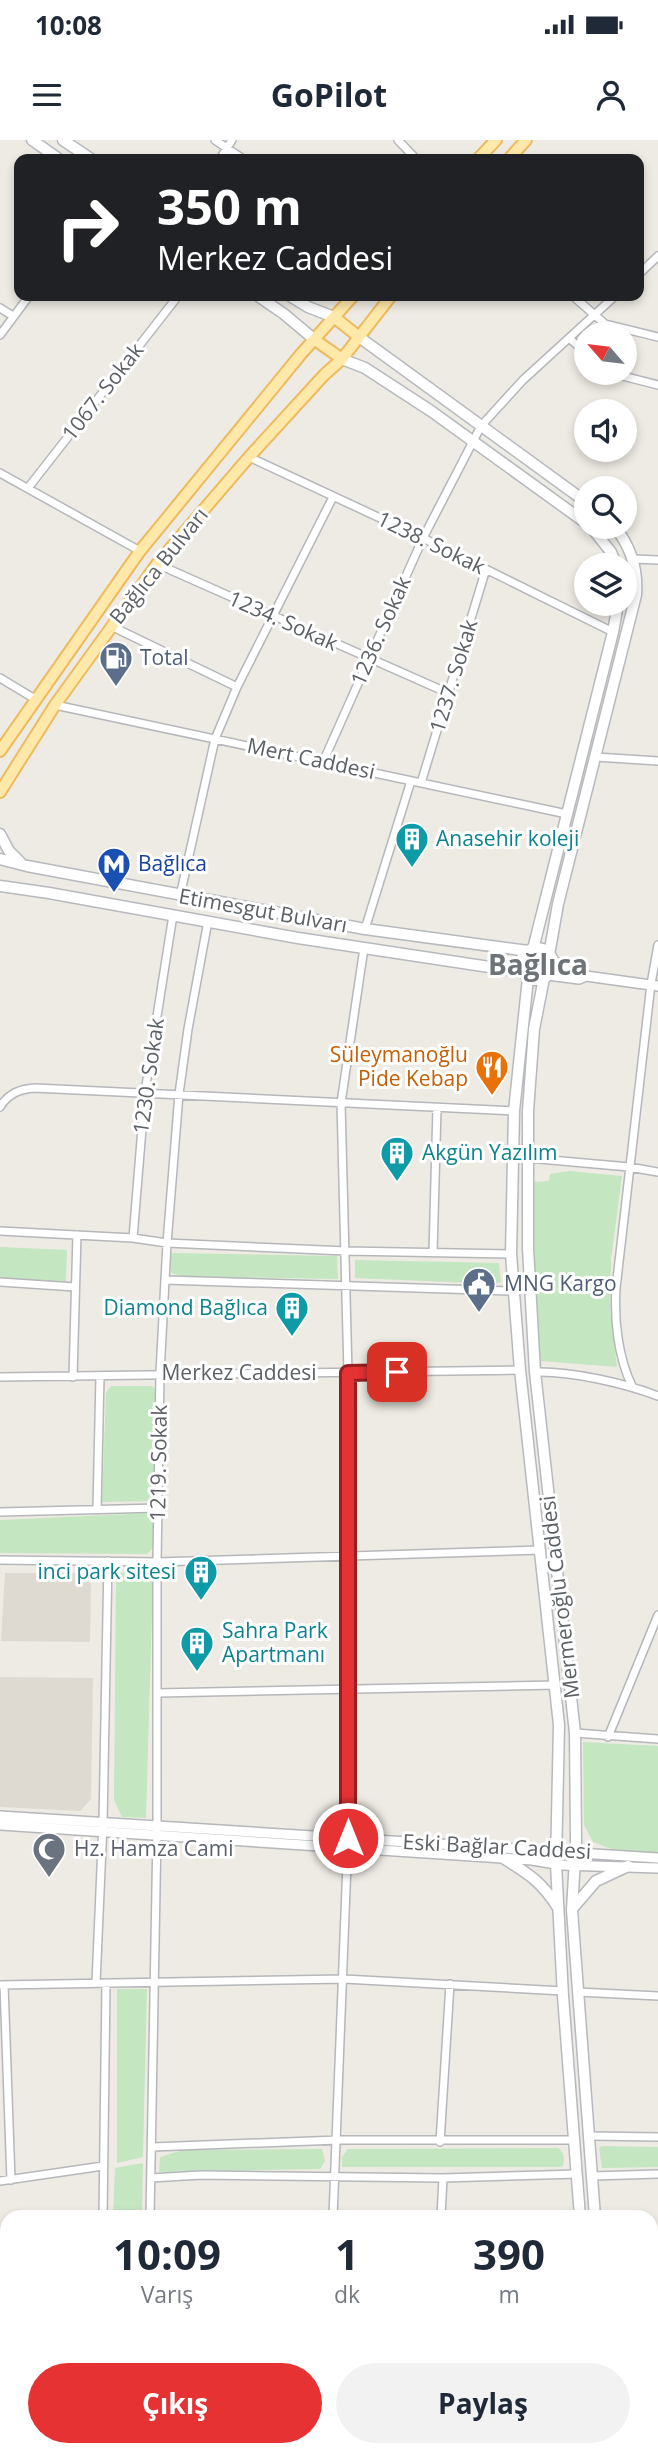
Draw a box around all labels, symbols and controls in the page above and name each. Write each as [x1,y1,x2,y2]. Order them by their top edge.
text: 10:08 [35,7,102,43]
text: GoPilot [271,73,387,116]
icon: menu [28,76,66,114]
icon: person [592,76,630,114]
text: 350 m [157,173,302,239]
icon: right [42,182,133,273]
text: Merkez Caddesi [157,236,393,279]
north arrow [574,322,637,385]
map controls [574,322,637,616]
street label: 1067. Sokak [55,337,149,446]
button: sound [574,399,637,462]
button: search [574,476,637,539]
street label: Bağlıca Bulvarı [103,501,214,629]
street label: 1238. Sokak [373,504,490,580]
button: layers [574,553,637,616]
street label: 1236. Sokak [344,572,417,690]
street label: 1234. Sokak [224,584,342,657]
street label: 1237. Sokak [423,616,484,736]
fuel station icon: Total [97,639,135,688]
place label: Total [140,643,189,671]
street label: Mert Caddesi [245,731,378,785]
building icon: Anasehir koleji [393,820,431,869]
place label: Anasehir koleji [436,824,579,852]
metro station icon: Bağlıca [95,845,133,894]
place label: Bağlıca [138,849,207,877]
street label: Etimesgut Bulvarı [177,881,350,939]
district label: Bağlıca [488,945,588,983]
street label: 1230. Sokak [126,1016,170,1136]
place label: Süleymanoğlu Pide Kebap [330,1040,468,1092]
restaurant icon: Süleymanoğlu Pide Kebap [473,1048,511,1097]
building icon: Akgün Yazılım [378,1134,416,1183]
place label: Akgün Yazılım [422,1138,558,1166]
public building icon: MNG Kargo [460,1265,498,1314]
place label: MNG Kargo [504,1269,617,1297]
building icon: Diamond Bağlıca [273,1289,311,1338]
place label: Diamond Bağlıca [104,1293,268,1321]
pin [367,1342,427,1402]
icon: arrive [378,1353,416,1391]
street label: Merkez Caddesi [161,1358,317,1386]
street label: 1219. Sokak [143,1404,173,1522]
street label: Mermeroğlu Caddesi [533,1494,585,1700]
building icon: inci park sitesi [182,1553,220,1602]
place label: inci park sitesi [38,1557,176,1585]
place label: Sahra Park Apartmanı [222,1616,328,1668]
building icon: Sahra Park Apartmanı [178,1624,216,1673]
position arrow [311,1801,385,1875]
street label: Eski Bağlar Caddesi [402,1827,592,1865]
mosque icon: Hz. Hamza Cami [30,1830,68,1879]
place label: Hz. Hamza Cami [74,1834,234,1862]
text: 10:09 [113,2225,221,2282]
text: 1 [335,2225,359,2282]
text: 390 [473,2225,545,2282]
text: Varış [141,2278,193,2310]
text: dk [334,2278,360,2310]
text: m [498,2278,520,2310]
button: Çıkış [28,2363,322,2443]
button: Paylaş [336,2363,630,2443]

